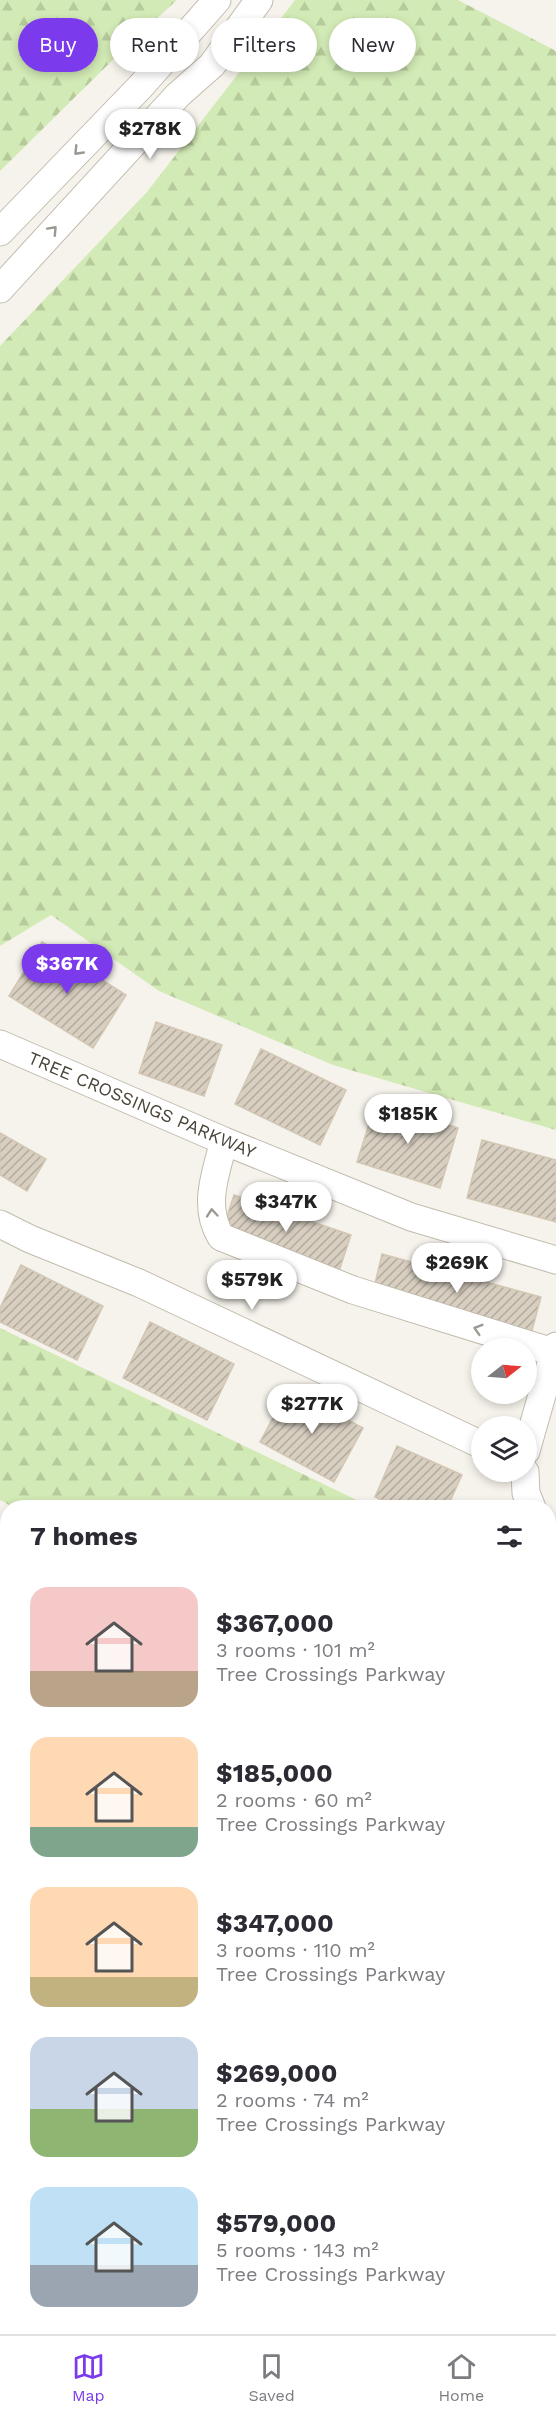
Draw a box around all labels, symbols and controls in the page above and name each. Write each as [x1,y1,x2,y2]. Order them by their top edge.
chip: Buy [18,18,98,72]
chip: Rent [110,18,199,72]
chip: Filters [211,18,317,72]
chip: New [329,18,416,72]
pin: $278K [108,109,192,160]
text: $278K [119,116,181,140]
one-way arrow [74,143,85,154]
one-way arrow [46,226,57,236]
pin: $367K [25,944,109,995]
text: $367K [36,951,98,975]
street label: TREE CROSSINGS PARKWAY [25,1047,260,1162]
pin: $185K [366,1094,450,1145]
text: $185K [378,1101,438,1125]
pin: $347K [244,1182,328,1233]
text: $347K [255,1189,317,1213]
one-way arrow [206,1208,219,1217]
pin: $269K [415,1243,499,1294]
text: $269K [425,1250,489,1274]
pin: $579K [210,1260,294,1311]
text: $579K [221,1267,283,1291]
one-way arrow [473,1324,484,1336]
north arrow [471,1338,537,1404]
map controls [471,1338,537,1482]
pin: $277K [270,1384,354,1435]
text: $277K [281,1391,343,1415]
button: layers [471,1416,537,1482]
icon: filters [493,1520,526,1553]
text: 7 homes [30,1521,138,1551]
text: $367,000 [216,1608,334,1638]
icon: home [78,1611,150,1683]
text: 3 rooms · 101 m² [216,1638,375,1662]
text: Tree Crossings Parkway [216,1662,445,1686]
text: $185,000 [216,1758,333,1788]
icon: home [78,1761,150,1833]
text: 2 rooms · 60 m² [216,1788,372,1812]
text: Tree Crossings Parkway [216,1812,445,1836]
text: $347,000 [216,1908,334,1938]
icon: home [78,1911,150,1983]
text: 3 rooms · 110 m² [216,1938,375,1962]
text: Tree Crossings Parkway [216,1962,445,1986]
text: $269,000 [216,2058,338,2088]
icon: home [78,2061,150,2133]
text: 2 rooms · 74 m² [216,2088,369,2112]
text: Tree Crossings Parkway [216,2112,445,2136]
text: $579,000 [216,2208,336,2238]
icon: home [78,2211,150,2283]
text: 5 rooms · 143 m² [216,2238,379,2262]
text: Tree Crossings Parkway [216,2262,445,2286]
tab: Map [72,2350,105,2405]
tab: Saved [248,2350,295,2405]
tab: Home [438,2350,484,2405]

